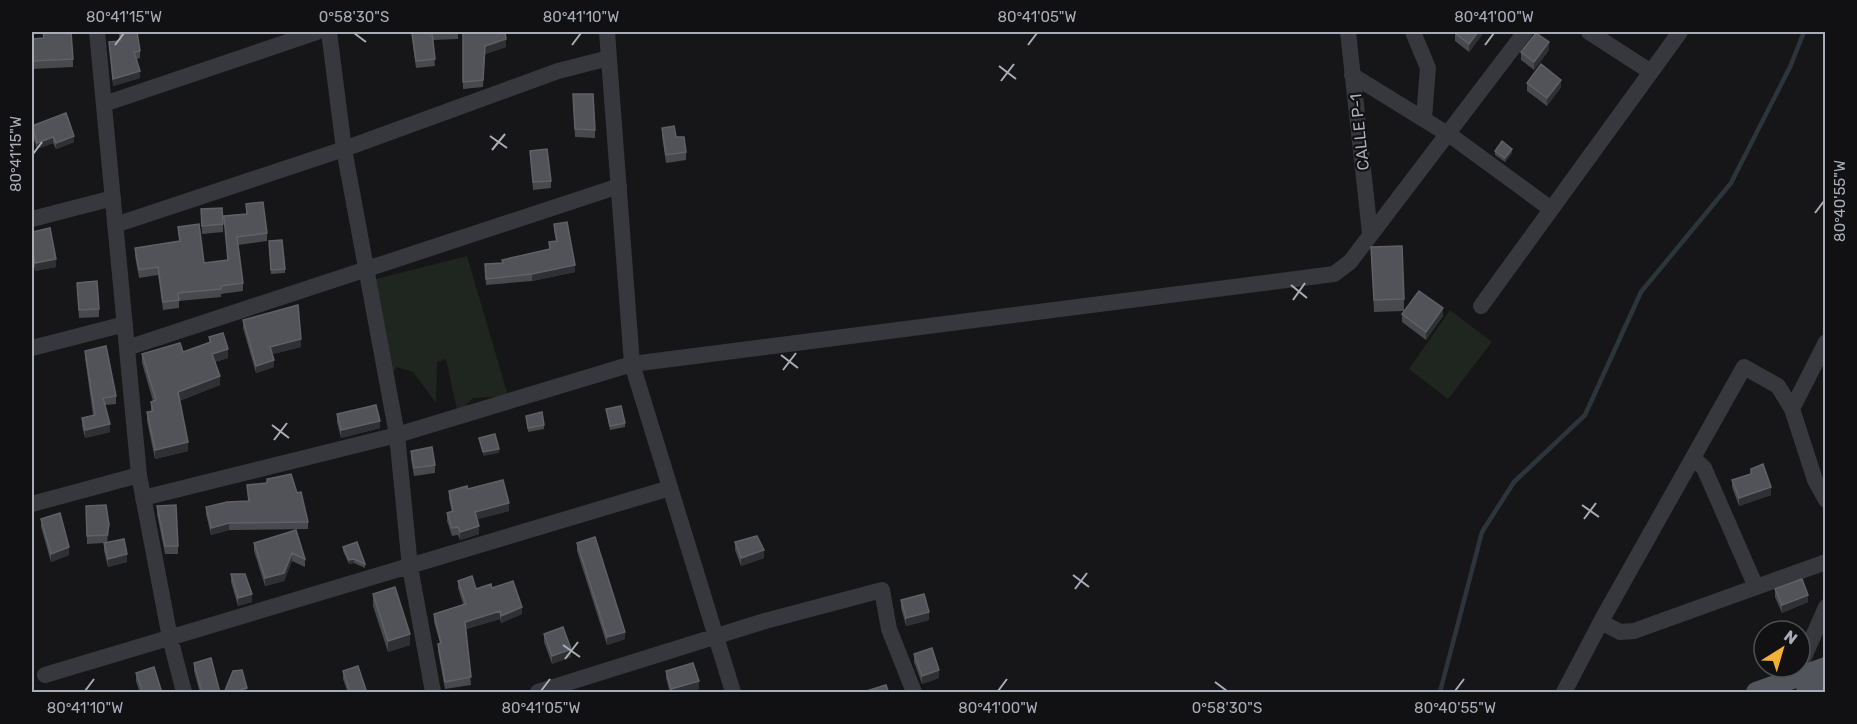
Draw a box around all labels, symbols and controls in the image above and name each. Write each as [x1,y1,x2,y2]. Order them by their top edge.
text: 80°41'15"W [86,8,162,26]
text: 0°58'30"S [319,8,389,26]
text: 80°41'10"W [543,8,619,26]
text: 80°41'05"W [997,8,1077,26]
text: 80°41'00"W [1454,8,1534,26]
street label: CALLE P-1 [1346,93,1373,171]
text: 80°41'15"W [7,116,25,192]
text: 80°40'55"W [1831,160,1849,242]
north arrow [1752,619,1812,679]
text: N [1780,626,1801,648]
text: 80°41'10"W [47,699,123,717]
text: 80°41'05"W [501,699,581,717]
text: 80°41'00"W [958,699,1038,717]
text: 0°58'30"S [1192,699,1262,717]
text: 80°40'55"W [1414,699,1496,717]

